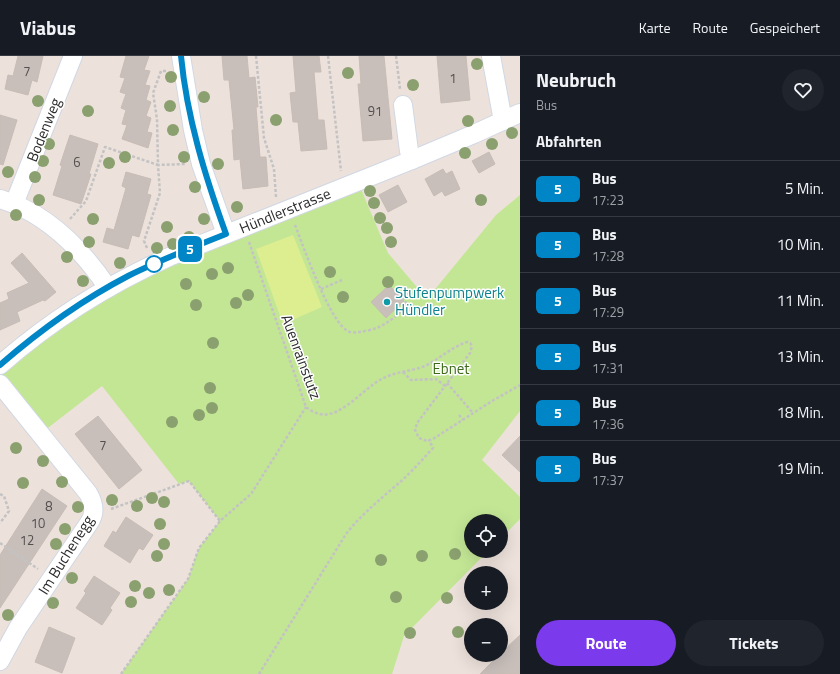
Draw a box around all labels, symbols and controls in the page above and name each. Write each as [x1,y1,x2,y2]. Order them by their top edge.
text: Viabus [20,13,76,42]
text: Karte [639,17,671,38]
text: Route [693,17,728,38]
text: Gespeichert [750,17,820,38]
house number: 7 [23,61,31,81]
text: Neubruch [536,65,616,94]
house number: 1 [449,68,457,88]
button: heart [782,69,824,111]
street label: Bodenweg [20,94,67,165]
text: Bus [536,95,557,115]
house number: 91 [368,101,382,121]
text: Abfahrten [536,130,602,153]
house number: 6 [73,152,81,172]
text: Bus [592,167,617,190]
text: 5 Min. [785,177,824,200]
text: 5 [554,178,562,199]
street label: Hündlerstrasse [236,182,334,239]
text: 17:23 [592,190,624,210]
text: Bus [592,223,617,246]
text: 10 Min. [777,233,824,256]
text: 5 [554,234,562,255]
line badge: 5 [177,236,203,262]
text: 5 [186,238,194,259]
text: 17:28 [592,246,624,266]
unlabelled marker [145,255,163,273]
text: Bus [592,279,617,302]
place label: Stufenpumpwerk Hündler [395,281,504,321]
text: 11 Min. [777,289,824,312]
text: 5 [554,290,562,311]
marker: Stufenpumpwerk Hündler [382,297,392,307]
text: 17:29 [592,302,624,322]
street label: Auenrainstutz [275,311,328,403]
text: Bus [592,335,617,358]
text: 13 Min. [777,345,824,368]
text: 5 [554,346,562,367]
park label: Ebnet [432,357,470,380]
text: 17:31 [592,358,624,378]
text: Bus [592,391,617,414]
text: 18 Min. [777,401,824,424]
text: 5 [554,402,562,423]
text: 17:36 [592,414,624,434]
house number: 7 [99,435,107,455]
text: Bus [592,447,617,470]
text: 19 Min. [777,457,824,480]
text: 5 [554,458,562,479]
text: 17:37 [592,470,624,490]
house number: 8 [45,496,53,516]
street label: Im Buchenegg [32,510,99,599]
house number: 10 [31,513,45,533]
map controls [464,514,508,662]
button: locate [464,514,508,558]
house number: 12 [20,530,34,550]
button: + [464,566,508,610]
button: − [464,618,508,662]
button: Route [536,620,676,666]
button: Tickets [684,620,824,666]

